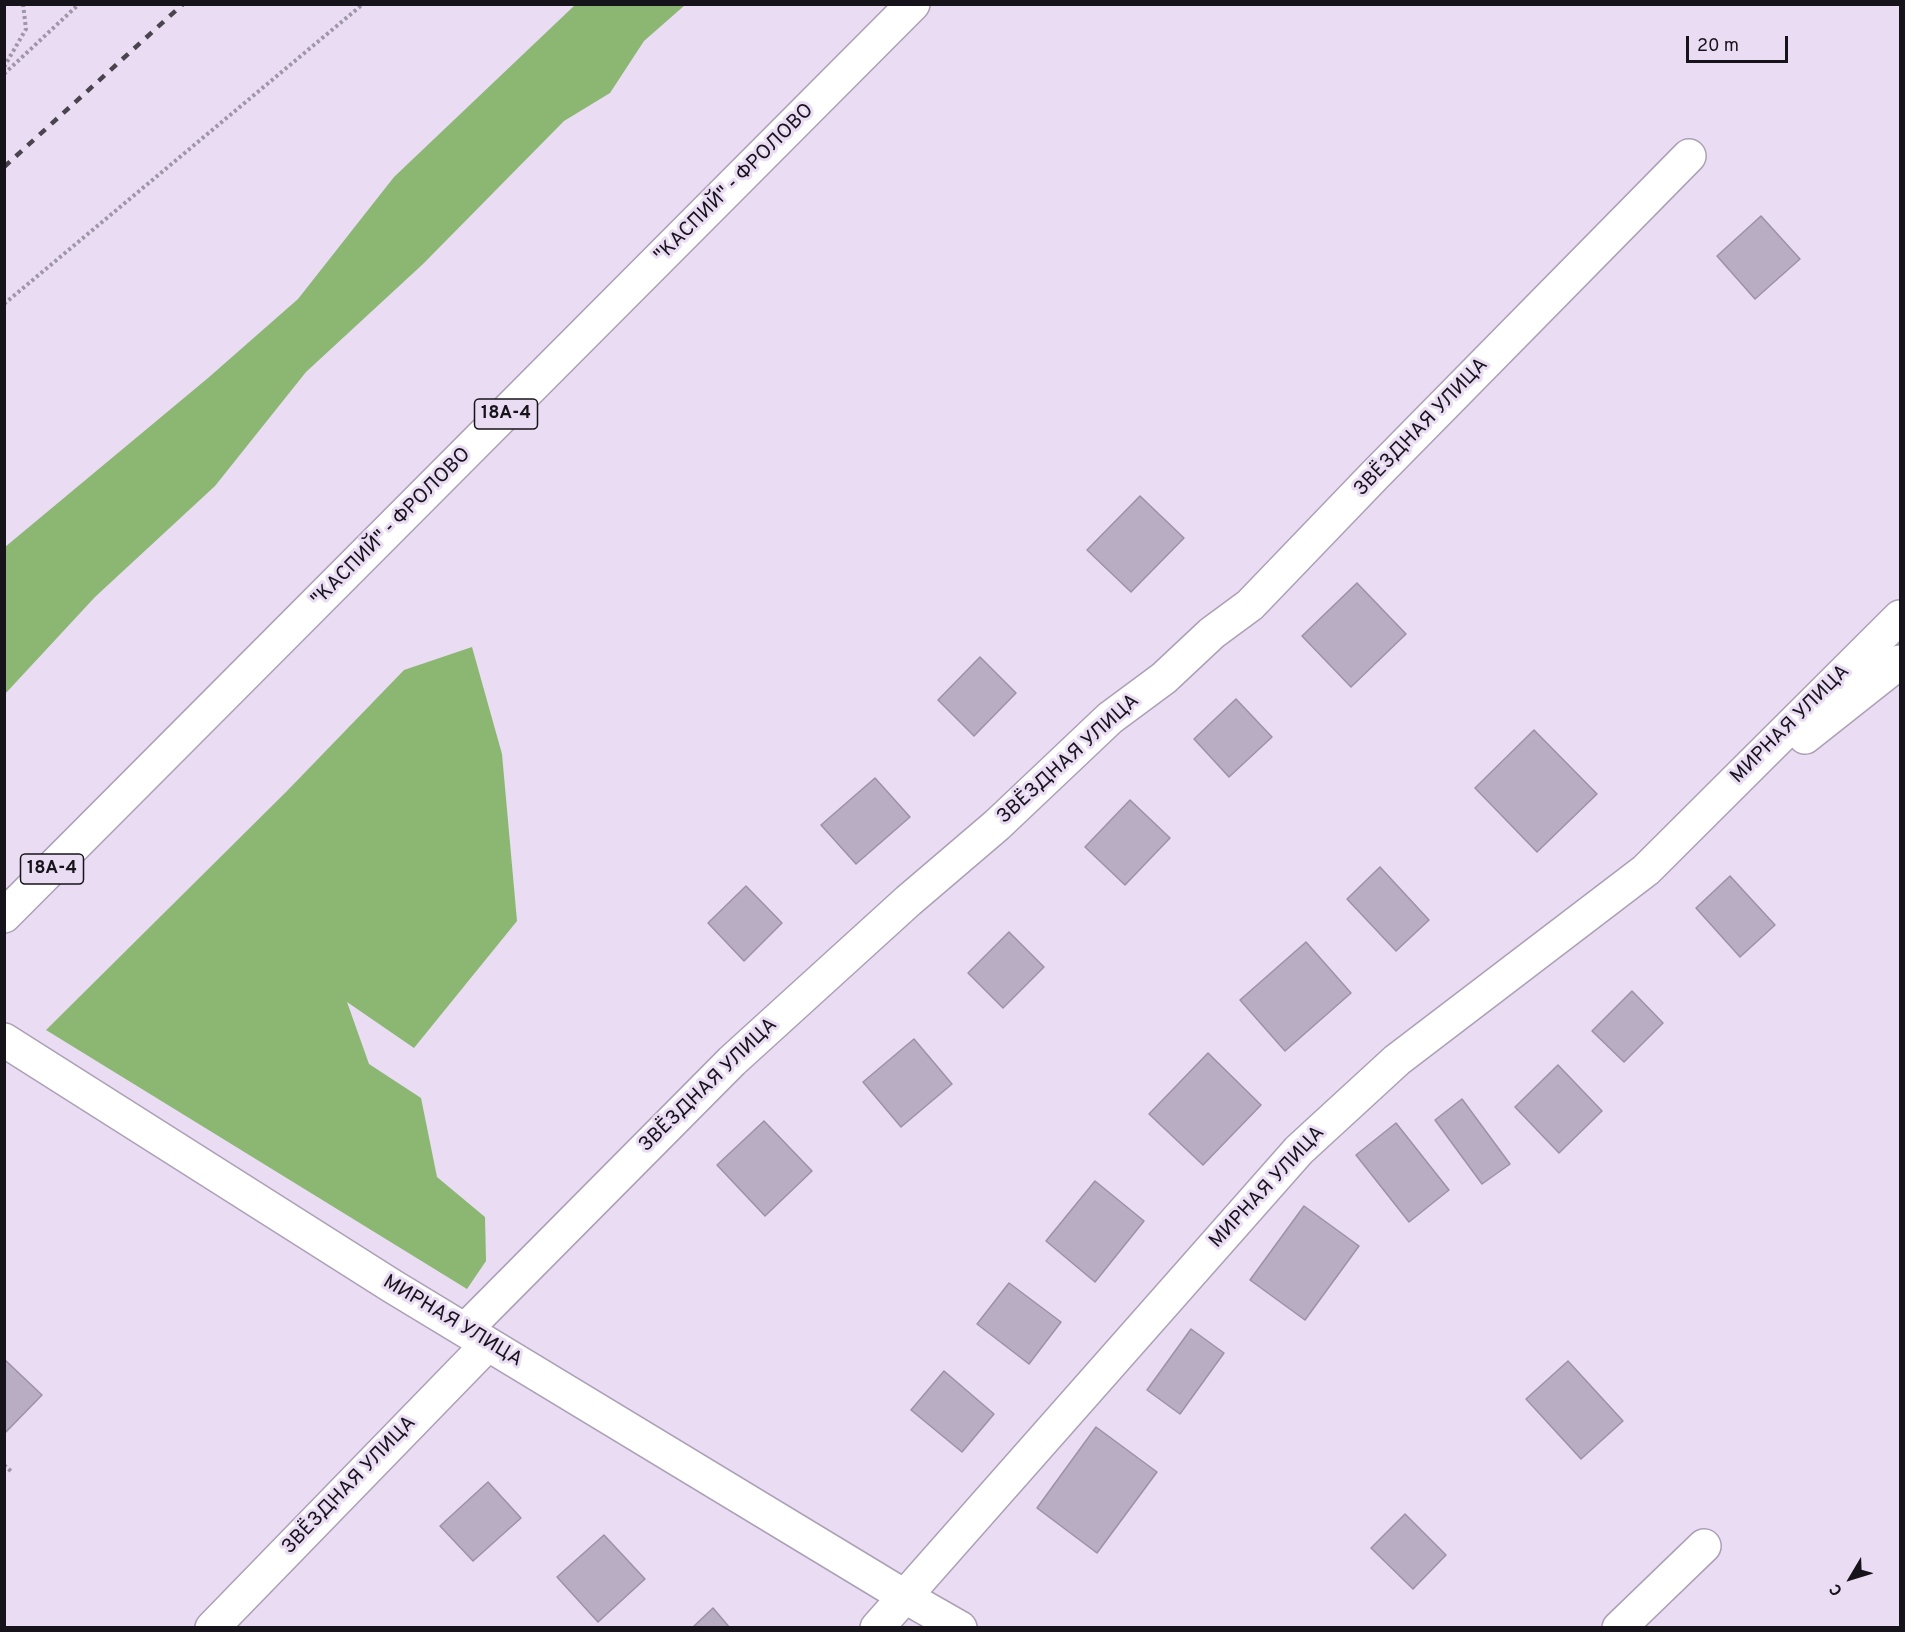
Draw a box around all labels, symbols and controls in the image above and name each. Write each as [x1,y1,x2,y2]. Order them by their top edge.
scale bar [1689,24,1791,62]
text: 20 m [1697,35,1739,58]
street label: "КАСПИЙ" - ФРОЛОВО [651,100,819,268]
street label: ЗВЁЗДНАЯ УЛИЦА [1350,354,1494,502]
road number: 18А-4 [474,399,538,429]
street label: "КАСПИЙ" - ФРОЛОВО [308,444,476,612]
street label: МИРНАЯ УЛИЦА [1727,661,1855,789]
street label: ЗВЁЗДНАЯ УЛИЦА [993,690,1145,830]
road number: 18А-4 [20,854,84,884]
street label: ЗВЁЗДНАЯ УЛИЦА [635,1014,783,1158]
street label: МИРНАЯ УЛИЦА [1205,1122,1331,1254]
street label: МИРНАЯ УЛИЦА [378,1271,526,1373]
street label: ЗВЁЗДНАЯ УЛИЦА [278,1412,422,1560]
north arrow [1821,1548,1881,1608]
text: С [1826,1579,1848,1599]

